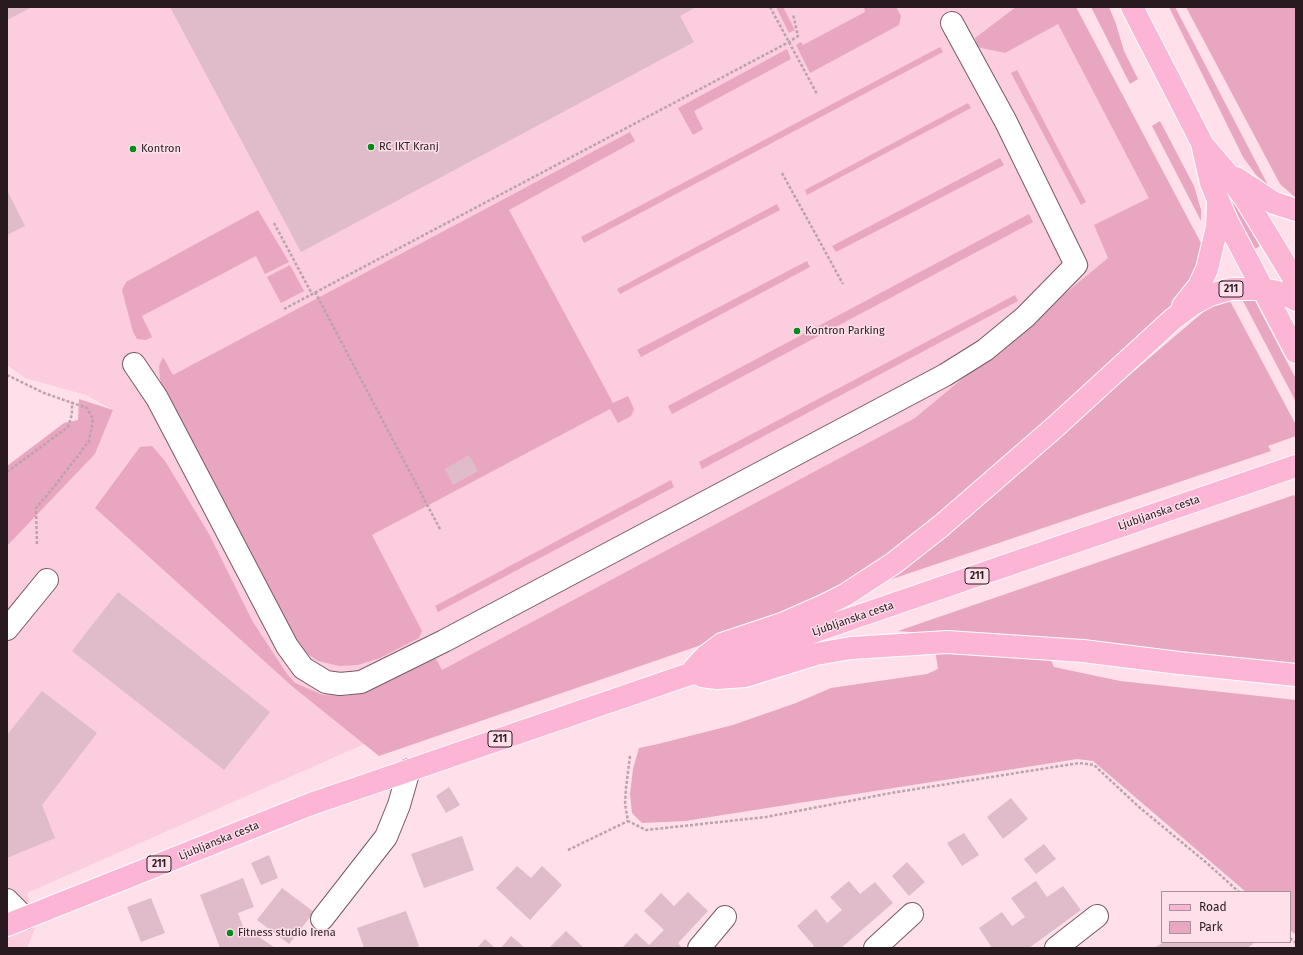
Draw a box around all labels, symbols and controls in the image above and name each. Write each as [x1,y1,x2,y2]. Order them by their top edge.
place label: RC IKT Kranj [379,140,439,154]
place label: Kontron [141,142,181,156]
marker: RC IKT Kranj [366,142,376,152]
marker: Kontron [128,144,138,154]
road number: 211 [1219,281,1243,297]
place label: Kontron Parking [805,324,885,338]
marker: Kontron Parking [792,326,802,336]
street label: Ljubljanska cesta [1116,493,1202,533]
road number: 211 [965,568,989,584]
street label: Ljubljanska cesta [810,599,896,639]
road number: 211 [488,731,512,747]
street label: Ljubljanska cesta [177,819,261,863]
road number: 211 [147,856,171,872]
legend [1161,891,1291,943]
text: Road [1199,900,1227,914]
text: Park [1199,920,1223,934]
place label: Fitness studio Irena [238,926,336,940]
marker: Fitness studio Irena [225,928,235,938]

